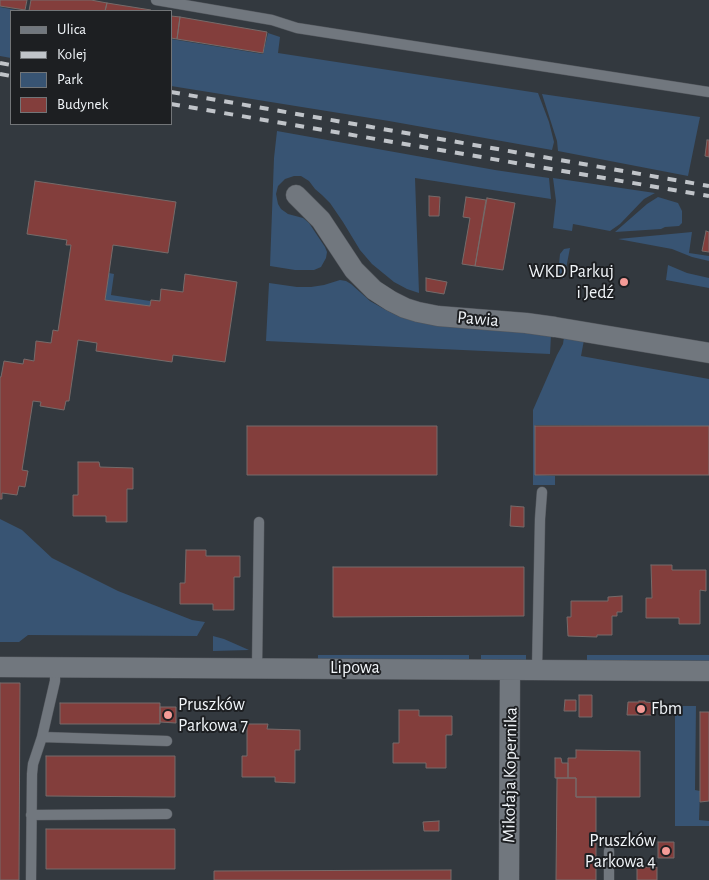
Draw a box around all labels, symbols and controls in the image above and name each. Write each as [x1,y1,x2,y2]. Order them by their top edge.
legend [10,10,172,125]
text: Ulica [57,22,86,37]
text: Kolej [57,47,87,62]
text: Park [57,72,83,87]
text: Budynek [57,97,108,112]
place label: WKD Parkuj i Jedź [528,261,614,304]
marker: WKD Parkuj i Jedź [618,276,630,288]
street label: Pawia [456,306,500,332]
street label: Lipowa [330,657,380,679]
place label: Pruszków Parkowa 7 [178,694,248,736]
place label: Fbm [651,698,682,720]
marker: Fbm [635,703,647,715]
street label: Mikołaja Kopernika [498,707,522,843]
marker: Pruszków Parkowa 7 [162,709,174,721]
place label: Pruszków Parkowa 4 [585,830,656,872]
marker: Pruszków Parkowa 4 [660,845,672,857]

